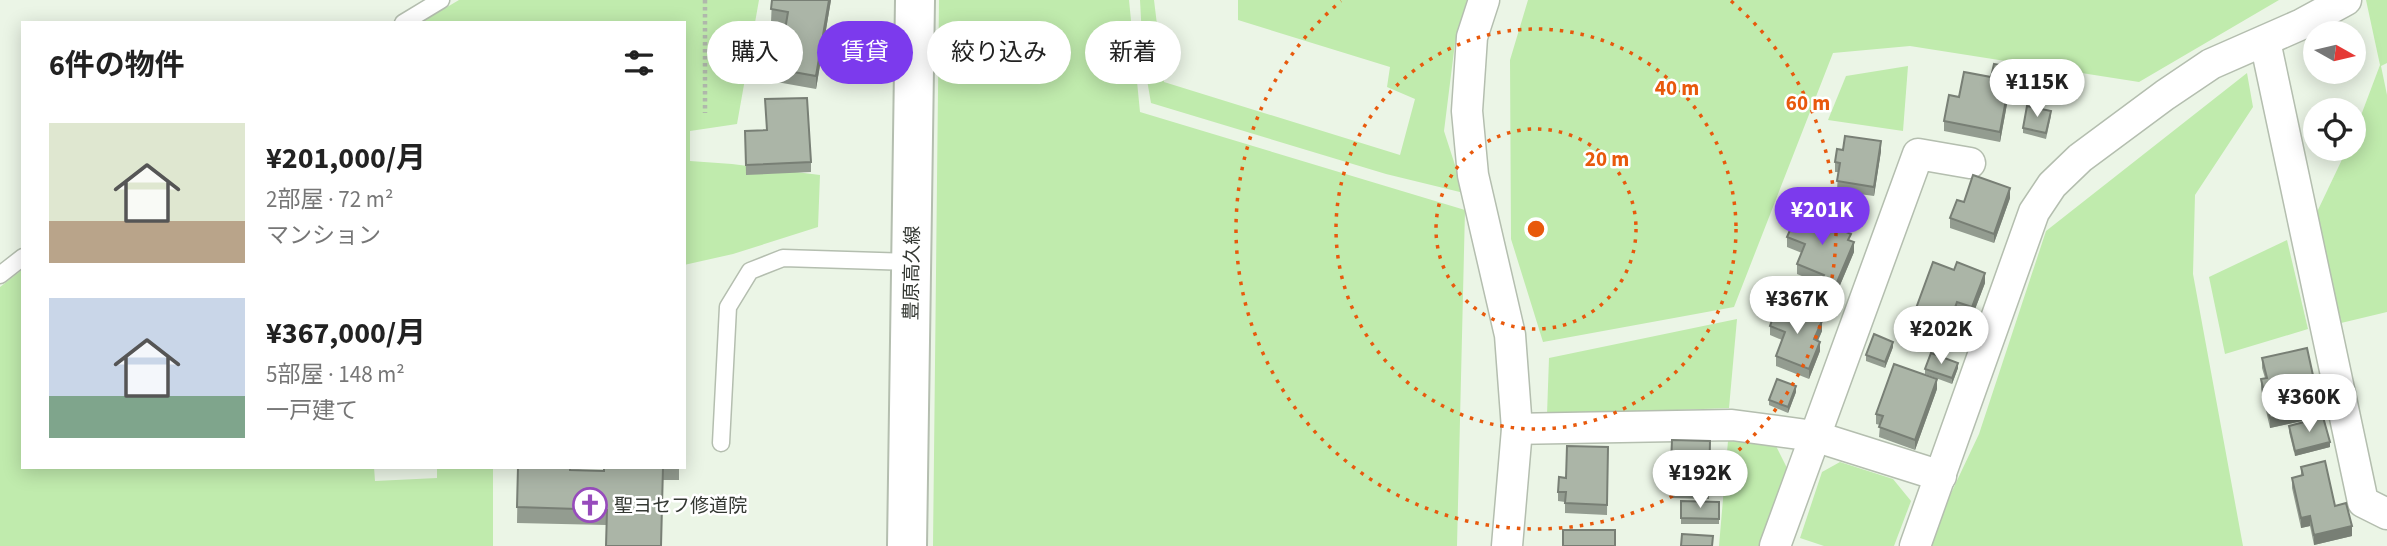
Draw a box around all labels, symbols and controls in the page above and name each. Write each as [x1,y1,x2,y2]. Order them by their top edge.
chip: 購入 [707,21,803,84]
chip: 賃貸 [817,21,913,84]
chip: 絞り込み [927,21,1071,84]
chip: 新着 [1085,21,1181,84]
north arrow [2303,21,2366,84]
map controls [2303,21,2366,161]
text: 6件の物件 [49,44,185,87]
icon: filters [620,44,658,82]
pin: ¥115K [1988,60,2086,119]
text: ¥115K [2006,65,2068,98]
text: 40 m [1655,73,1699,103]
text: 60 m [1786,88,1830,118]
button: locate [2303,98,2366,161]
text: ¥201,000/月 [266,137,426,180]
text: 20 m [1585,144,1629,174]
icon: home [105,151,189,235]
text: 2部屋 · 72 m² [266,183,393,216]
pin: ¥201K [1773,188,1871,247]
text: ¥201K [1791,193,1853,226]
centre of rings [1524,217,1548,241]
text: マンション [266,219,381,252]
street label: 豊原高久線 [898,225,927,321]
pin: ¥367K [1748,276,1846,336]
text: ¥367K [1766,282,1828,315]
pin: ¥202K [1892,306,1990,366]
text: ¥367,000/月 [266,312,426,355]
text: ¥202K [1910,312,1972,345]
icon: home [105,326,189,410]
text: 5部屋 · 148 m² [266,358,405,391]
pin: ¥360K [2260,374,2358,434]
text: ¥360K [2278,380,2340,413]
text: 一戸建て [266,394,358,427]
pin: ¥192K [1651,450,1749,510]
text: ¥192K [1669,456,1731,489]
church icon: 聖ヨセフ修道院 [571,486,609,524]
place label: 聖ヨセフ修道院 [614,493,747,520]

